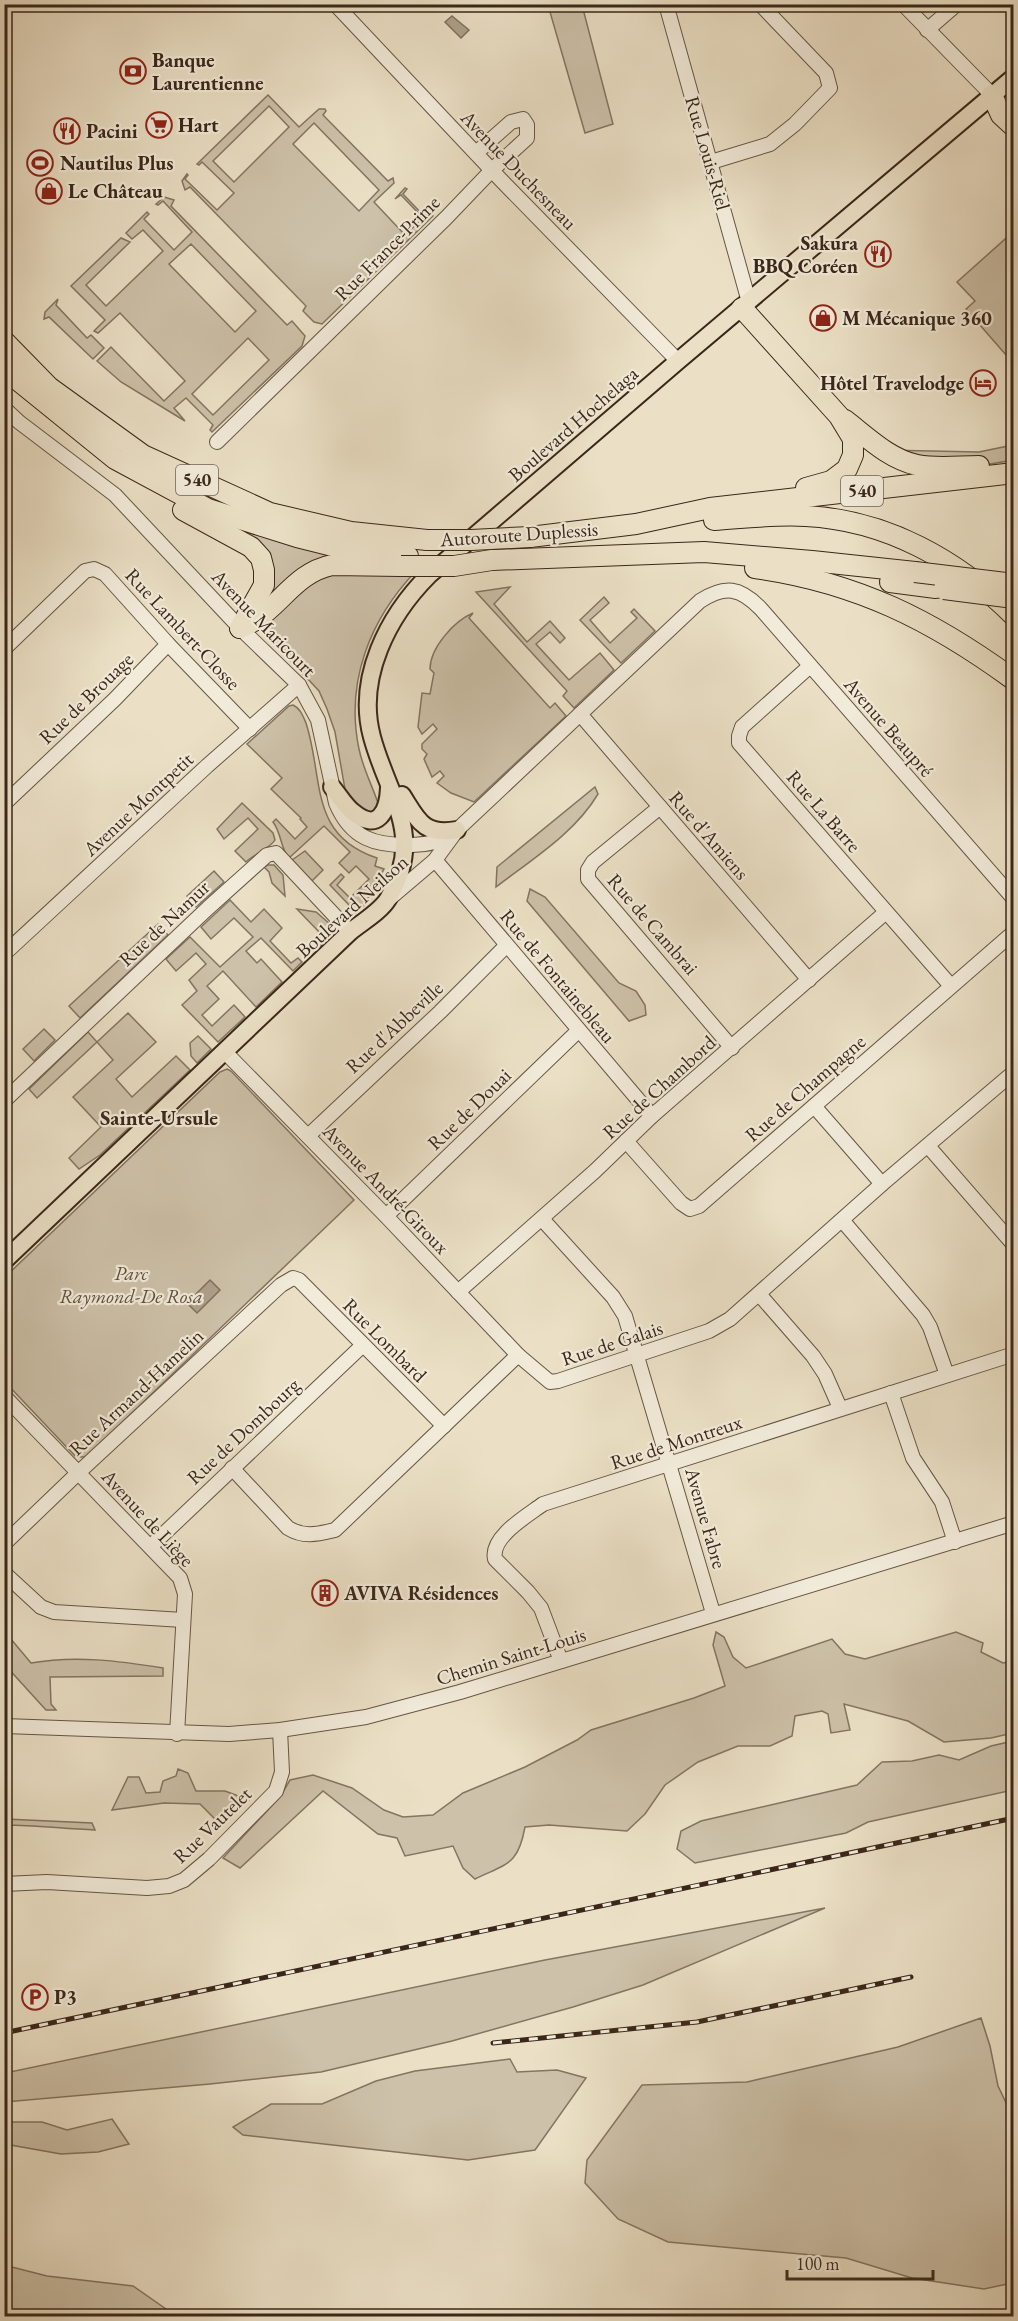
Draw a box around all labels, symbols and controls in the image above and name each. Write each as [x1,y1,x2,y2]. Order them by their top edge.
place label: Banque Laurentienne [152,47,264,96]
bank icon: Banque Laurentienne [118,56,148,86]
street label: Rue Louis-Riel [679,93,737,213]
street label: Avenue Duchesneau [455,104,583,236]
supermarket icon: Hart [144,110,174,140]
place label: Hart [178,112,219,138]
restaurant icon: Pacini [52,116,82,146]
place label: Pacini [86,118,138,144]
sports icon: Nautilus Plus [25,148,55,178]
place label: Nautilus Plus [60,150,173,176]
shop icon: Le Château [34,176,64,206]
place label: Le Château [68,178,163,204]
street label: Rue France-Prime [329,190,445,306]
place label: Sakura BBQ Coréen [753,230,858,279]
restaurant icon: Sakura BBQ Coréen [863,239,893,269]
shop icon: M Mécanique 360 [808,303,838,333]
place label: M Mécanique 360 [842,305,992,331]
street label: Boulevard Hochelaga [503,360,643,488]
hotel icon: Hôtel Travelodge [968,368,998,398]
place label: Hôtel Travelodge [820,370,964,396]
road number: 540 [176,465,218,495]
road number: 540 [841,476,883,506]
street label: Autoroute Duplessis [438,516,599,553]
street label: Rue Lambert-Closse [120,562,247,696]
street label: Avenue Maricourt [205,563,322,683]
street label: Rue de Brouage [33,646,139,750]
street label: Avenue Beaupré [838,671,940,783]
street label: Avenue Montpetit [77,746,199,862]
street label: Rue La Barre [781,764,867,858]
street label: Rue d'Amiens [663,785,755,885]
street label: Boulevard Neilson [290,848,414,963]
street label: Rue de Cambrai [602,868,704,980]
street label: Rue de Namur [113,874,215,972]
street label: Rue de Fontainebleau [494,904,622,1049]
street label: Rue d'Abbeville [340,975,448,1079]
street label: Rue de Champagne [739,1028,871,1148]
street label: Rue de Chambord [597,1029,722,1145]
street label: Rue de Douai [422,1062,517,1155]
district label: Sainte-Ursule [100,1104,218,1131]
street label: Avenue André-Giroux [317,1118,455,1260]
park label: Parc Raymond-De Rosa [59,1260,203,1309]
street label: Rue Lombard [337,1292,433,1388]
street label: Rue de Galais [558,1314,666,1372]
street label: Rue Armand-Hamelin [63,1323,209,1461]
street label: Rue de Dombourg [181,1372,305,1490]
street label: Rue de Montreux [607,1408,745,1475]
street label: Avenue de Liège [95,1463,200,1572]
street label: Avenue Fabre [679,1464,733,1572]
building icon: AVIVA Résidences [310,1578,340,1608]
place label: AVIVA Résidences [343,1580,499,1606]
street label: Chemin Saint-Louis [433,1621,589,1691]
street label: Rue Vautelet [167,1781,257,1869]
parking icon: P3 [20,1982,50,2012]
place label: P3 [54,1984,77,2010]
scale bar [787,2243,932,2281]
text: 100 m [796,2252,840,2275]

